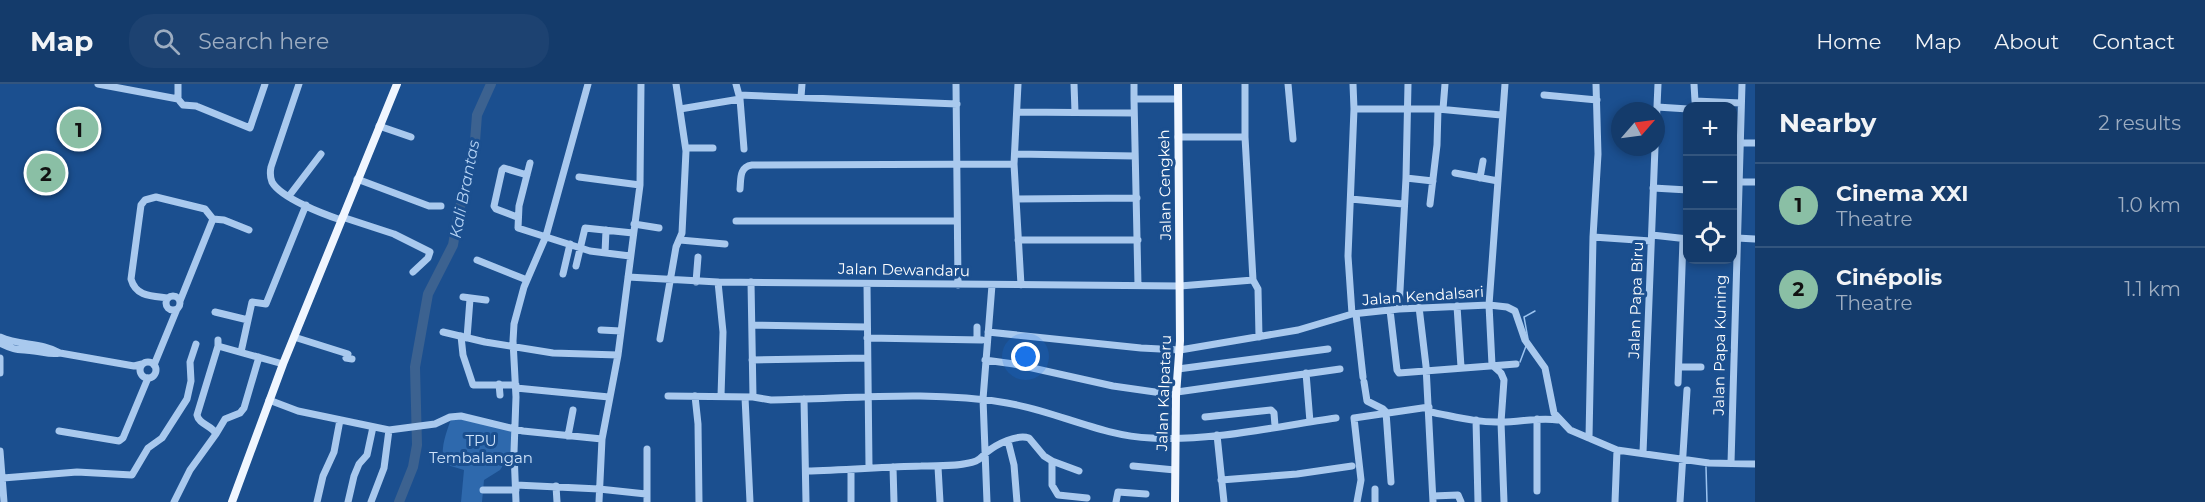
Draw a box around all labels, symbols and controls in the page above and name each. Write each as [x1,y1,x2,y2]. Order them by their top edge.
search box [129,14,549,68]
text: Map [30,24,93,58]
icon: search [150,25,183,58]
text: Search here [198,28,329,55]
text: Home [1816,29,1881,54]
text: Map [1914,29,1961,54]
text: About [1994,29,2059,54]
text: Contact [2092,29,2175,54]
north arrow [1611,102,1665,156]
map controls [1683,102,1737,264]
button: + [1683,102,1737,156]
pin: 1 [60,106,98,152]
text: Nearby [1779,107,1876,139]
text: 2 results [2098,111,2181,135]
street label: Jalan Cengkeh [1154,129,1175,242]
water label: Kali Brantas [446,138,483,240]
pin: 2 [26,150,66,196]
button: − [1683,156,1737,210]
text: Cinema XXI [1836,180,1969,207]
text: 1 [1795,193,1802,217]
text: 1.0 km [2118,193,2181,217]
text: Theatre [1836,207,1913,231]
button: locate [1683,210,1737,264]
street label: Jalan Papa Biru [1624,241,1647,360]
street label: Jalan Dewandaru [837,259,970,280]
text: Cinépolis [1836,264,1942,291]
street label: Jalan Papa Kuning [1709,275,1730,416]
text: 2 [1793,277,1804,301]
text: 1.1 km [2124,277,2181,301]
street label: Jalan Kendalsari [1360,282,1484,309]
text: Theatre [1836,291,1913,315]
street label: Jalan Kalpataru [1152,334,1175,452]
your location [1011,342,1040,371]
park label: TPU Tembalangan [429,431,533,467]

